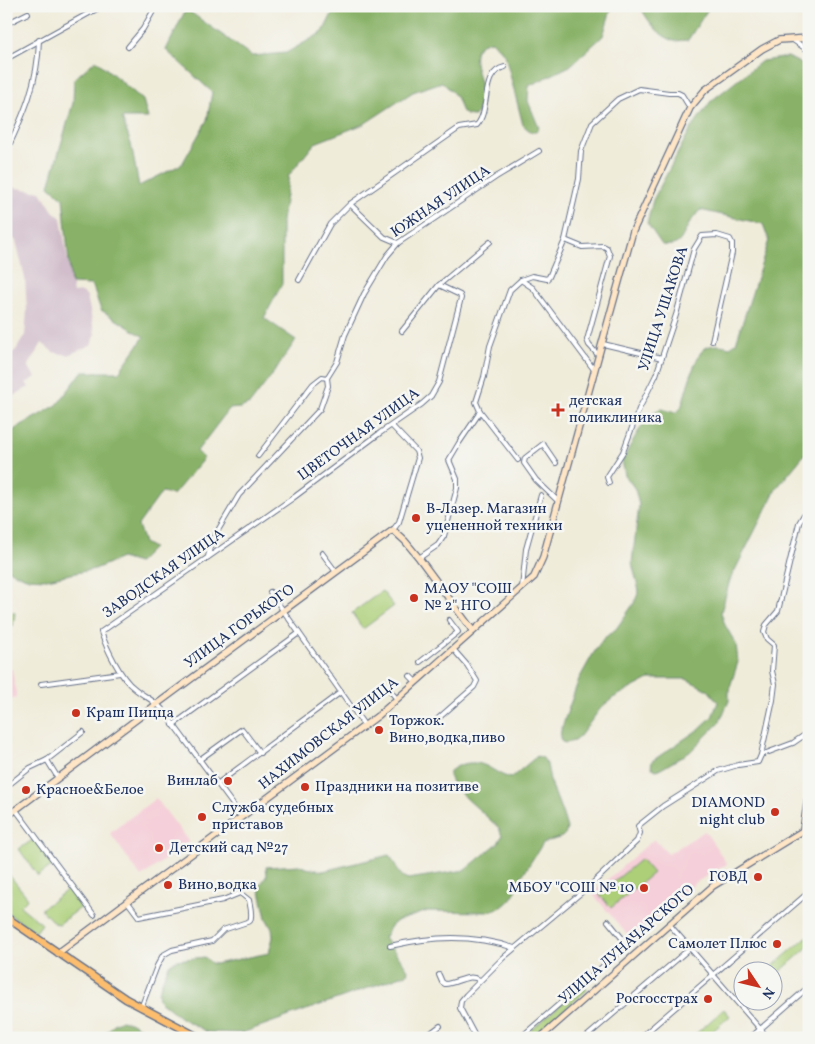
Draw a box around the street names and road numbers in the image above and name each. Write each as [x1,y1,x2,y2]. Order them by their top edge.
street label: ЮЖНАЯ УЛИЦА [387,161,495,243]
street label: УЛИЦА УШАКОВА [634,243,694,374]
street label: ЦВЕТОЧНАЯ УЛИЦА [294,383,425,486]
street label: ЗАВОДСКАЯ УЛИЦА [99,524,230,624]
street label: УЛИЦА ГОРЬКОГО [181,580,299,674]
street label: НАХИМОВСКАЯ УЛИЦА [255,672,404,795]
street label: УЛИЦА ЛУНАЧАРСКОГО [555,880,699,1010]

